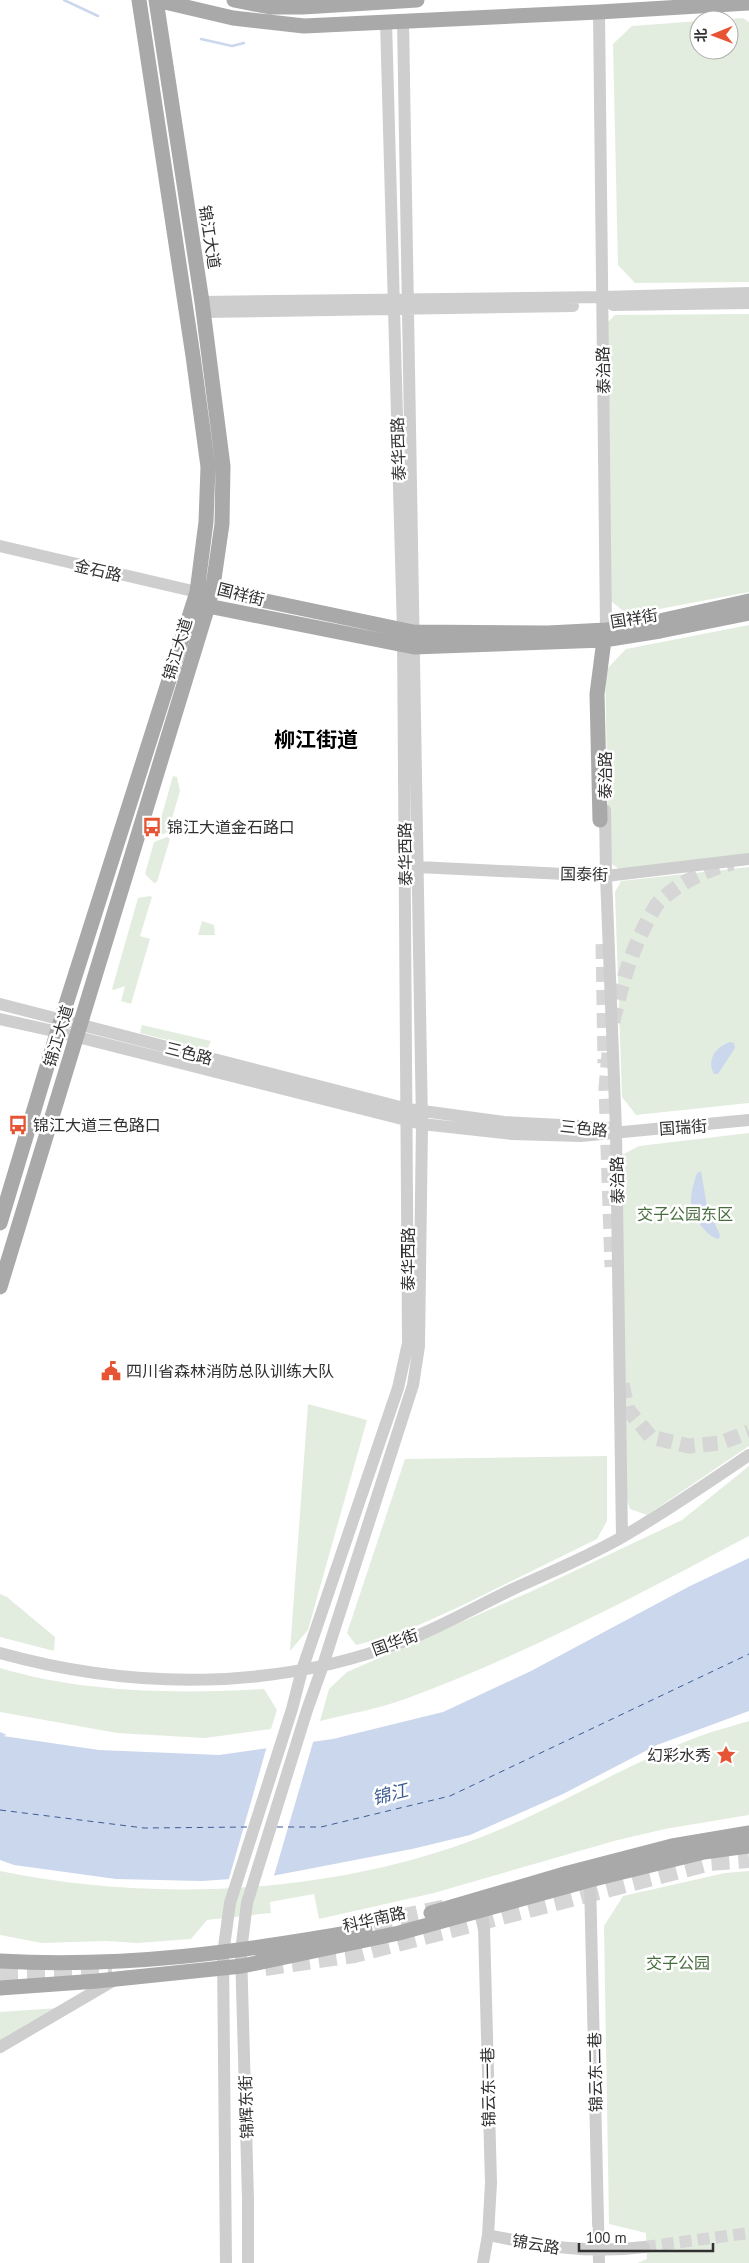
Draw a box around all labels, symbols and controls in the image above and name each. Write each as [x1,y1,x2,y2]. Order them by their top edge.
north arrow [689,10,739,60]
text: 北 [692,28,710,42]
street label: 锦江大道 [195,204,225,270]
street label: 泰治路 [593,346,613,394]
street label: 泰华西路 [387,417,409,481]
street label: 金石路 [72,555,124,585]
street label: 国祥街 [215,578,267,610]
street label: 国祥街 [609,604,659,632]
street label: 锦江大道 [158,615,196,683]
district label: 柳江街道 [274,726,358,753]
street label: 泰治路 [595,751,615,799]
bus stop icon: 锦江大道金石路口 [141,816,163,838]
place label: 锦江大道金石路口 [167,817,295,837]
street label: 泰华西路 [394,822,416,886]
street label: 国泰街 [560,864,608,884]
street label: 锦江大道 [39,1002,77,1070]
street label: 三色路 [163,1037,215,1069]
bus stop icon: 锦江大道三色路口 [7,1114,29,1136]
place label: 锦江大道三色路口 [33,1115,161,1135]
street label: 国瑞街 [658,1115,708,1139]
street label: 三色路 [559,1116,609,1140]
street label: 泰治路 [607,1156,627,1204]
park label: 交子公园东区 [637,1204,733,1224]
street label: 泰华西路 [398,1227,418,1291]
public building icon: 四川省森林消防总队训练大队 [100,1360,122,1382]
place label: 四川省森林消防总队训练大队 [126,1361,334,1381]
street label: 国华街 [369,1624,421,1660]
place icon: 幻彩水秀 [715,1744,737,1766]
place label: 幻彩水秀 [647,1745,711,1765]
water label: 锦江 [370,1778,412,1810]
street label: 科华南路 [341,1902,407,1936]
park label: 交子公园 [646,1953,710,1973]
street label: 锦云东二巷 [584,2032,606,2112]
street label: 锦云东一巷 [477,2047,499,2127]
street label: 锦辉东街 [235,2075,257,2139]
scale bar [579,2220,713,2252]
text: 100 m [586,2228,627,2247]
street label: 锦云路 [511,2230,561,2258]

